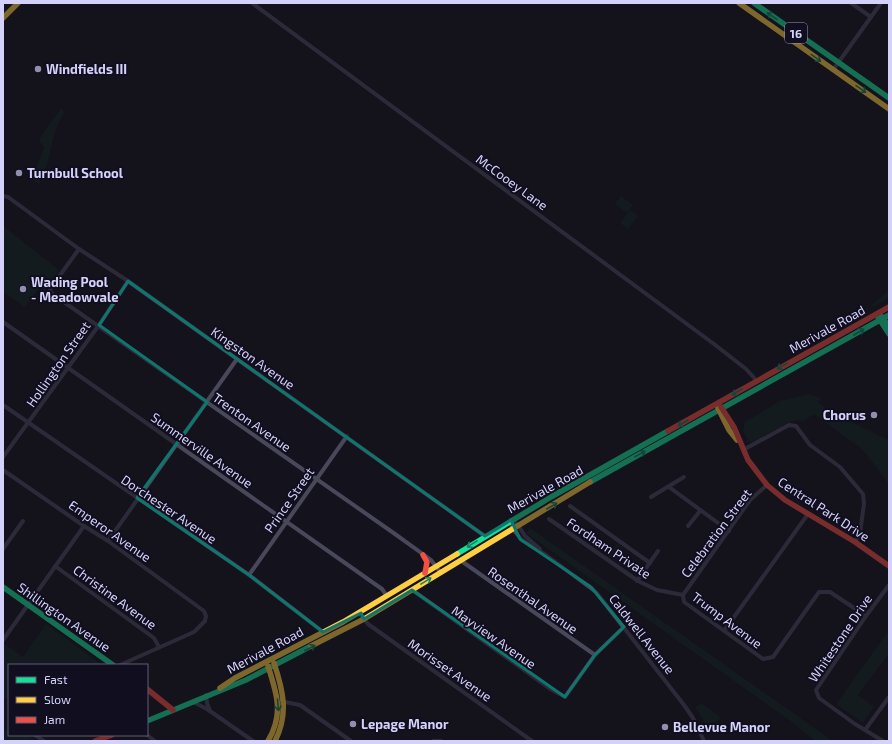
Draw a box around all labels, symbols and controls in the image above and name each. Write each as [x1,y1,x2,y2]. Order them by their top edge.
one-way arrow [767,12,778,20]
road number: 16 [785,23,807,43]
one-way arrow [810,54,821,62]
place label: Windfields III [46,61,127,77]
marker: Windfields III [33,64,43,74]
one-way arrow [855,85,866,93]
street label: McCooey Lane [473,151,551,213]
place label: Turnbull School [27,165,124,181]
marker: Turnbull School [14,168,24,178]
place label: Wading Pool - Meadowvale [31,274,119,305]
marker: Wading Pool - Meadowvale [18,284,28,294]
street label: Merivale Road [786,302,868,356]
street label: Hollington Street [23,318,93,410]
street label: Kingston Avenue [208,323,298,393]
one-way arrow [853,327,865,335]
one-way arrow [776,363,788,371]
street label: Trenton Avenue [210,389,294,455]
one-way arrow [731,389,743,396]
place label: Chorus [823,407,866,423]
street label: Summerville Avenue [148,409,256,491]
marker: Chorus [869,410,879,420]
one-way arrow [677,419,689,427]
one-way arrow [634,450,646,458]
street label: Merivale Road [504,462,586,516]
street label: Prince Street [261,464,317,536]
street label: Dorchester Avenue [118,471,220,547]
street label: Central Park Drive [775,473,873,545]
street label: Celebration Street [677,485,755,581]
street label: Emperor Avenue [66,497,154,565]
one-way arrow [546,501,558,509]
street label: Fordham Private [564,514,654,582]
one-way arrow [467,540,478,548]
street label: Christine Avenue [70,561,160,633]
street label: Rosenthal Avenue [485,563,581,637]
one-way arrow [420,577,432,585]
street label: Shillington Avenue [14,579,114,655]
street label: Trump Avenue [689,588,765,652]
street label: Caldwell Avenue [606,591,678,677]
street label: Whitestone Drive [805,591,875,685]
street label: Mayview Avenue [449,602,539,672]
street label: Merivale Road [224,623,306,677]
street label: Morisset Avenue [405,635,495,705]
one-way arrow [304,643,316,651]
legend [8,664,148,736]
text: Fast [44,672,68,686]
text: Slow [44,692,71,706]
one-way arrow [275,699,282,712]
text: Jam [44,712,65,726]
place label: Lepage Manor [361,716,449,732]
marker: Lepage Manor [348,719,358,729]
place label: Bellevue Manor [673,719,770,735]
marker: Bellevue Manor [660,722,670,732]

